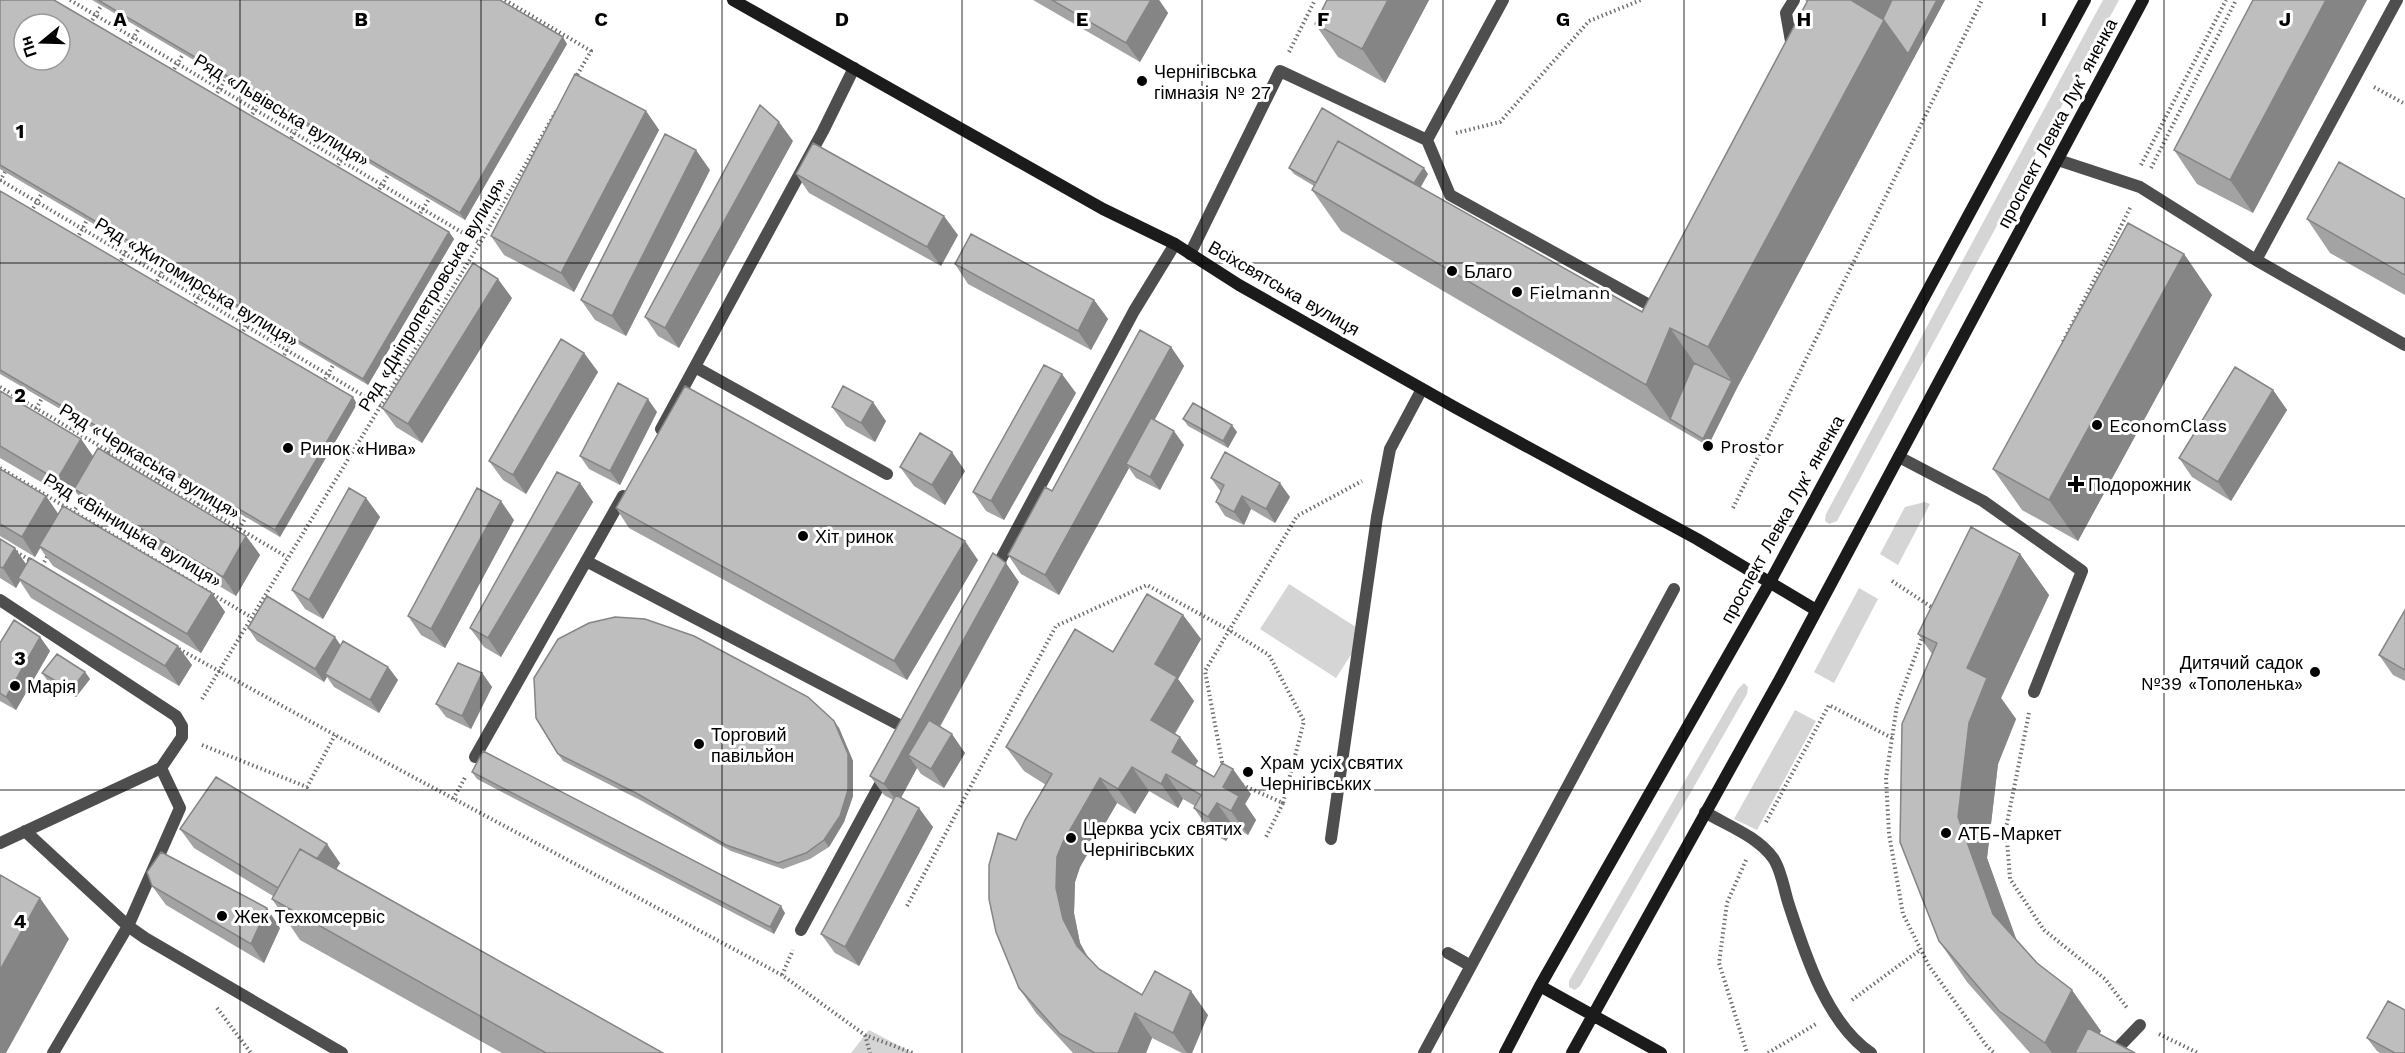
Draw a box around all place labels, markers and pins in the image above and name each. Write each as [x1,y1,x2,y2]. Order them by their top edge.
place label: Чернігівська гімназія № 27 [1154,61,1271,103]
marker: Чернігівська гімназія № 27 [1135,74,1149,88]
place label: Благо [1464,261,1512,282]
marker: Благо [1445,264,1459,278]
place label: Fielmann [1529,282,1610,303]
marker: Fielmann [1510,285,1524,299]
place label: EconomClass [2109,415,2227,436]
marker: EconomClass [2090,418,2104,432]
place label: Prostor [1720,436,1784,457]
place label: Ринок «Нива» [300,438,416,459]
marker: Prostor [1701,439,1715,453]
marker: Ринок «Нива» [281,441,295,455]
place label: Подорожник [2088,474,2191,495]
marker: Подорожник [2069,477,2083,491]
place label: Хіт ринок [815,526,893,547]
marker: Хіт ринок [796,529,810,543]
place label: Дитячий садок №39 «Тополенька» [2141,652,2303,694]
marker: Дитячий садок №39 «Тополенька» [2308,665,2322,679]
place label: Марія [27,676,76,697]
marker: Марія [8,679,22,693]
place label: Торговий павільйон [711,724,794,766]
marker: Торговий павільйон [692,737,706,751]
place label: Храм усіх святих Чернігівських [1260,752,1403,794]
marker: Храм усіх святих Чернігівських [1241,765,1255,779]
place label: Церква усіх святих Чернігівських [1083,818,1242,860]
place label: АТБ-Маркет [1958,823,2062,844]
marker: АТБ-Маркет [1939,826,1953,840]
marker: Церква усіх святих Чернігівських [1064,831,1078,845]
place label: Жек Техкомсервіс [234,906,385,927]
marker: Жек Техкомсервіс [215,909,229,923]

